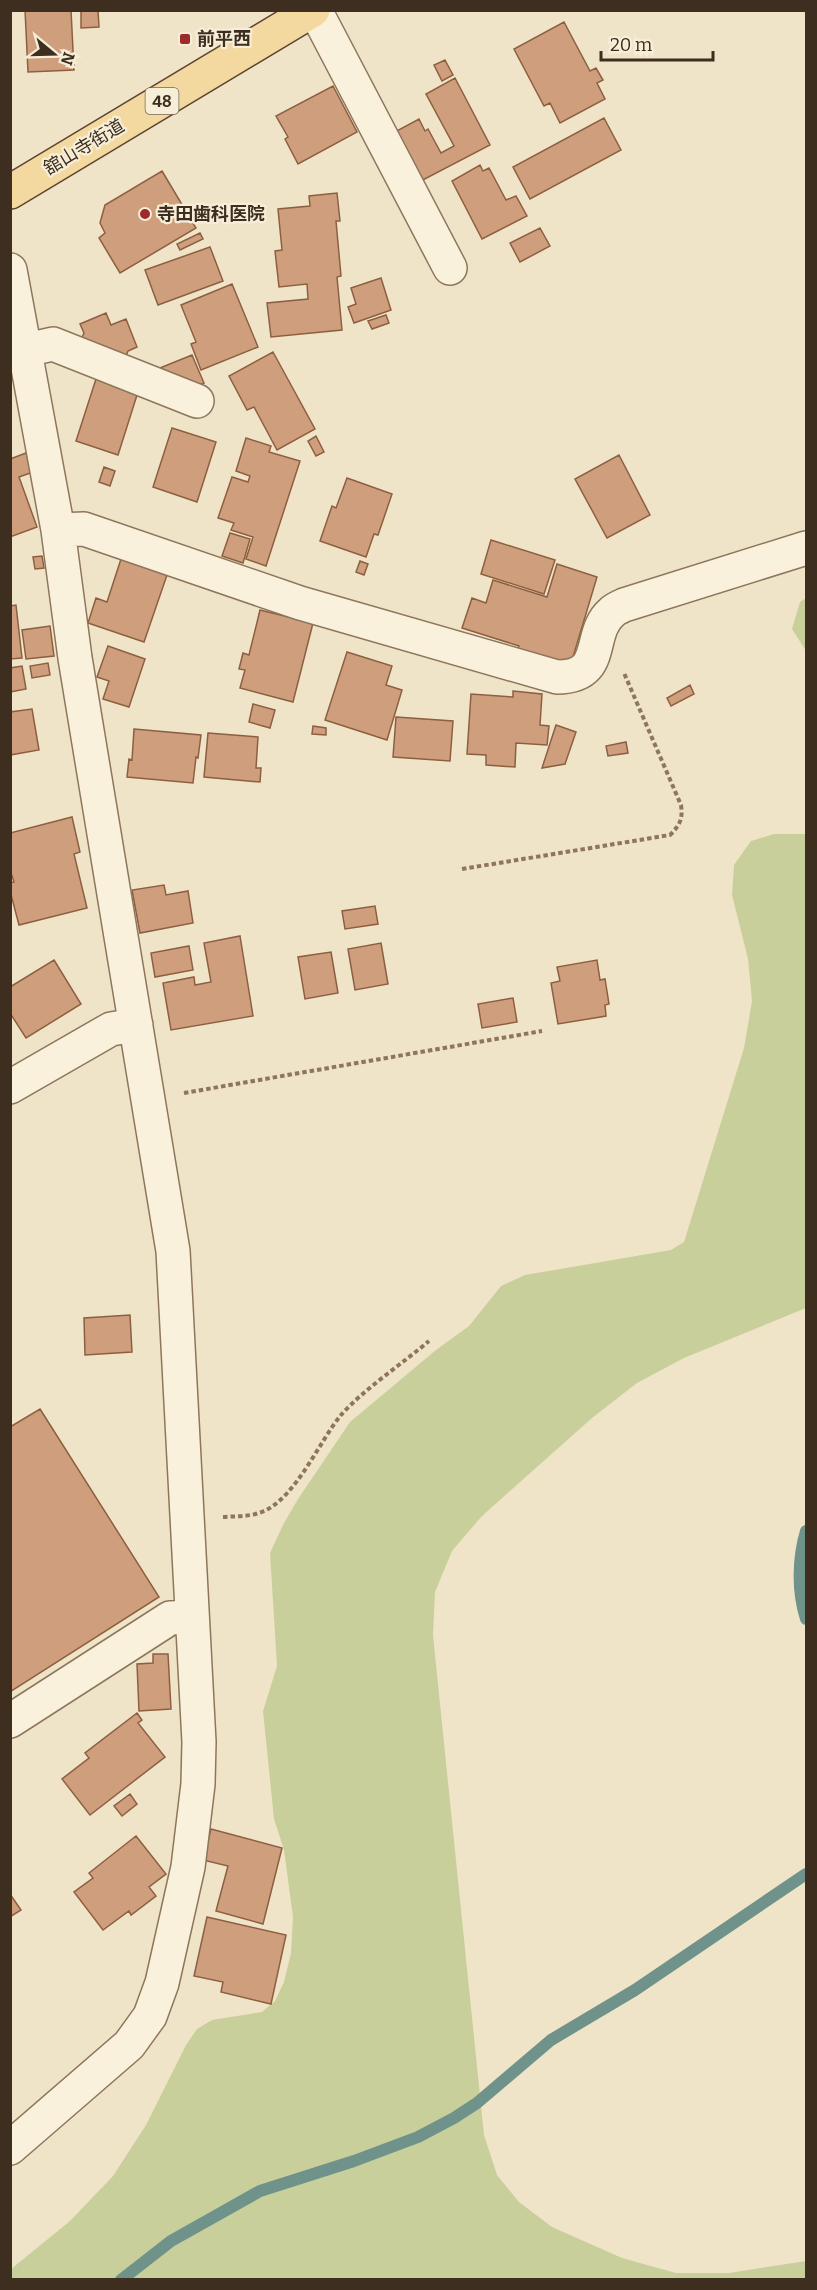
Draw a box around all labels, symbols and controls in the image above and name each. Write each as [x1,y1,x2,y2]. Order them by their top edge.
north arrow [24,24,84,84]
scale bar [601,24,714,62]
place label: 前平西 [197,28,251,50]
marker: 前平西 [178,32,192,46]
text: 20 m [610,34,652,56]
text: N [57,50,79,68]
road number: 48 [146,88,178,114]
street label: 舘山寺街道 [40,114,128,180]
place label: 寺田歯科医院 [157,203,265,225]
marker: 寺田歯科医院 [138,207,152,221]

